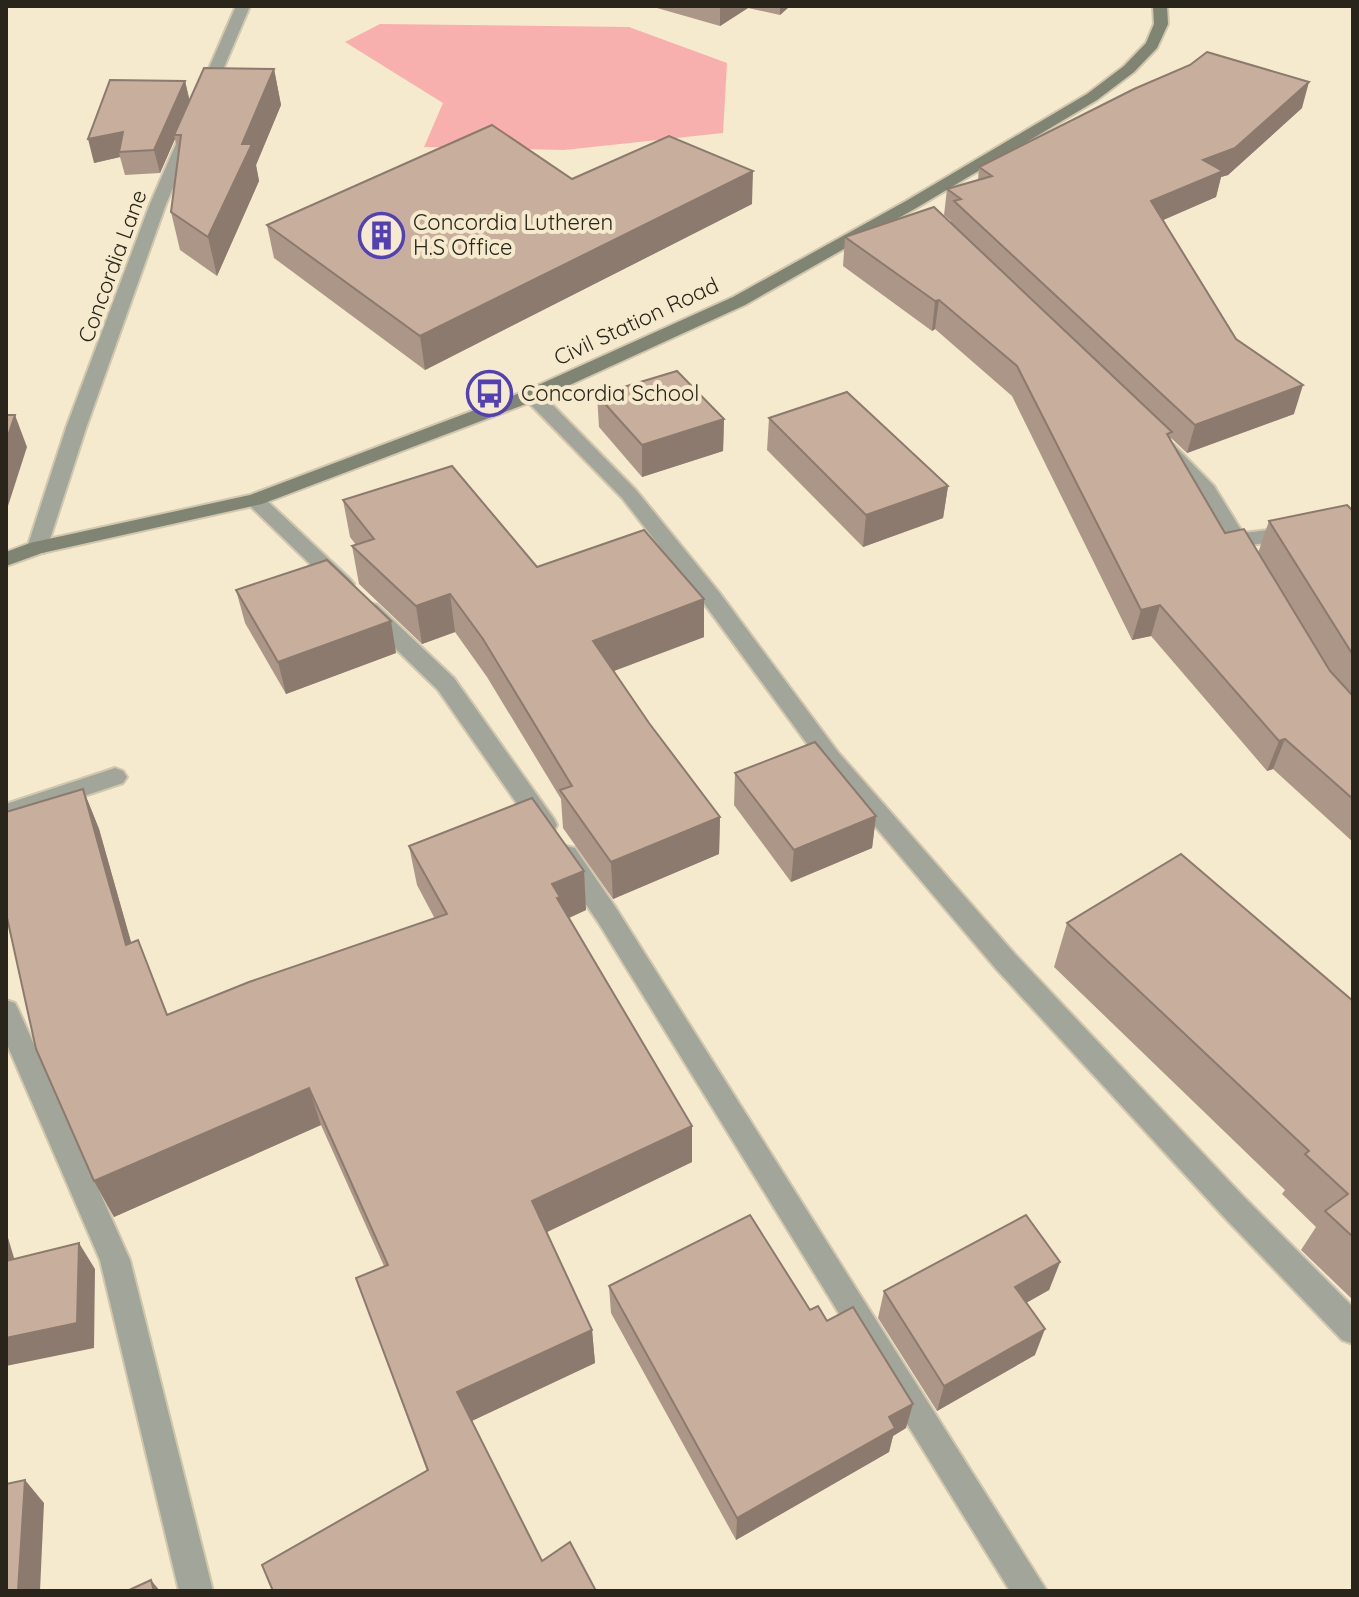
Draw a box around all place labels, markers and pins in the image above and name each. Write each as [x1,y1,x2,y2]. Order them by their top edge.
place label: Concordia Lutheren H.S Office [413,208,613,261]
building icon: Concordia Lutheren H.S Office [358,211,406,259]
bus stop icon: Concordia School [466,369,514,417]
place label: Concordia School [521,379,699,407]

